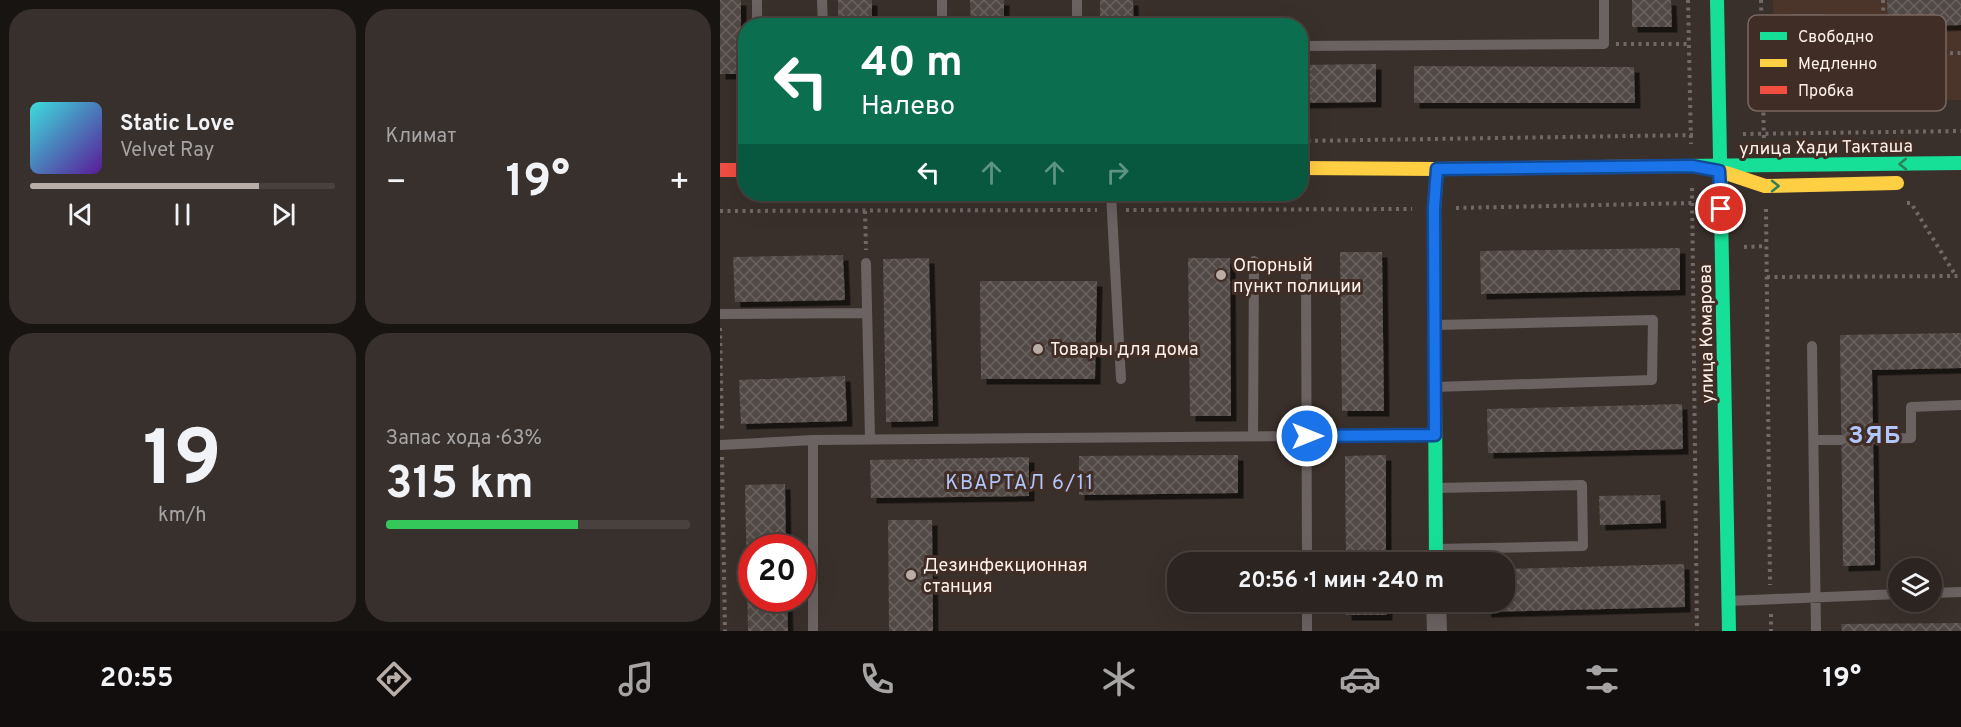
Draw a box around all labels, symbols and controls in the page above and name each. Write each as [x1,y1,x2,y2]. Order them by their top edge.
legend [1748,15,1946,111]
text: Свободно [1798,28,1874,48]
text: 40 m [861,38,963,91]
icon: left [762,42,840,120]
text: Медленно [1798,55,1877,75]
text: Пробка [1798,82,1854,102]
text: Налево [861,90,955,124]
text: Static Love [120,111,234,138]
text: Климат [386,124,456,150]
street label: улица Хади Такташа [1739,135,1913,162]
text: Velvet Ray [120,138,214,164]
text: 19° [506,155,570,212]
icon: left [912,156,945,189]
icon: ahead [975,156,1008,189]
icon: ahead [1038,156,1071,189]
icon: right [1101,156,1134,189]
one-way arrow [1898,157,1907,170]
text: − [386,163,407,205]
text: + [669,163,690,205]
one-way arrow [1771,180,1780,192]
pin [1695,183,1746,234]
icon: arrive [1704,192,1737,225]
icon: previous [64,198,97,231]
icon: pause [166,198,199,231]
icon: next [267,198,300,231]
place label: Опорный пункт полиции [1233,255,1361,299]
street label: улица Комарова [1695,264,1720,404]
marker: Опорный пункт полиции [1214,268,1228,282]
place label: Товары для дома [1050,339,1199,362]
marker: Товары для дома [1031,342,1045,356]
position arrow [1275,404,1339,468]
text: 19 [143,414,222,513]
district label: ЗЯБ [1848,422,1902,452]
text: Запас хода · 63% [386,426,542,452]
text: 315 km [386,457,534,514]
district label: КВАРТАЛ 6/11 [945,471,1095,497]
text: km/h [158,503,207,529]
speed limit sign: 20 [738,534,816,612]
place label: Дезинфекционная станция [923,555,1088,599]
map controls [1888,558,1942,612]
button: layers [1888,558,1942,612]
marker: Дезинфекционная станция [904,568,918,582]
text: 20:56 · 1 мин · 240 m [1238,568,1444,595]
icon: directions [373,658,415,700]
icon: music [615,658,657,700]
icon: phone [856,658,898,700]
icon: climate [1098,658,1140,700]
icon: car [1339,658,1381,700]
icon: filters [1581,658,1623,700]
text: 20:55 [100,662,174,696]
text: 19° [1823,662,1861,696]

